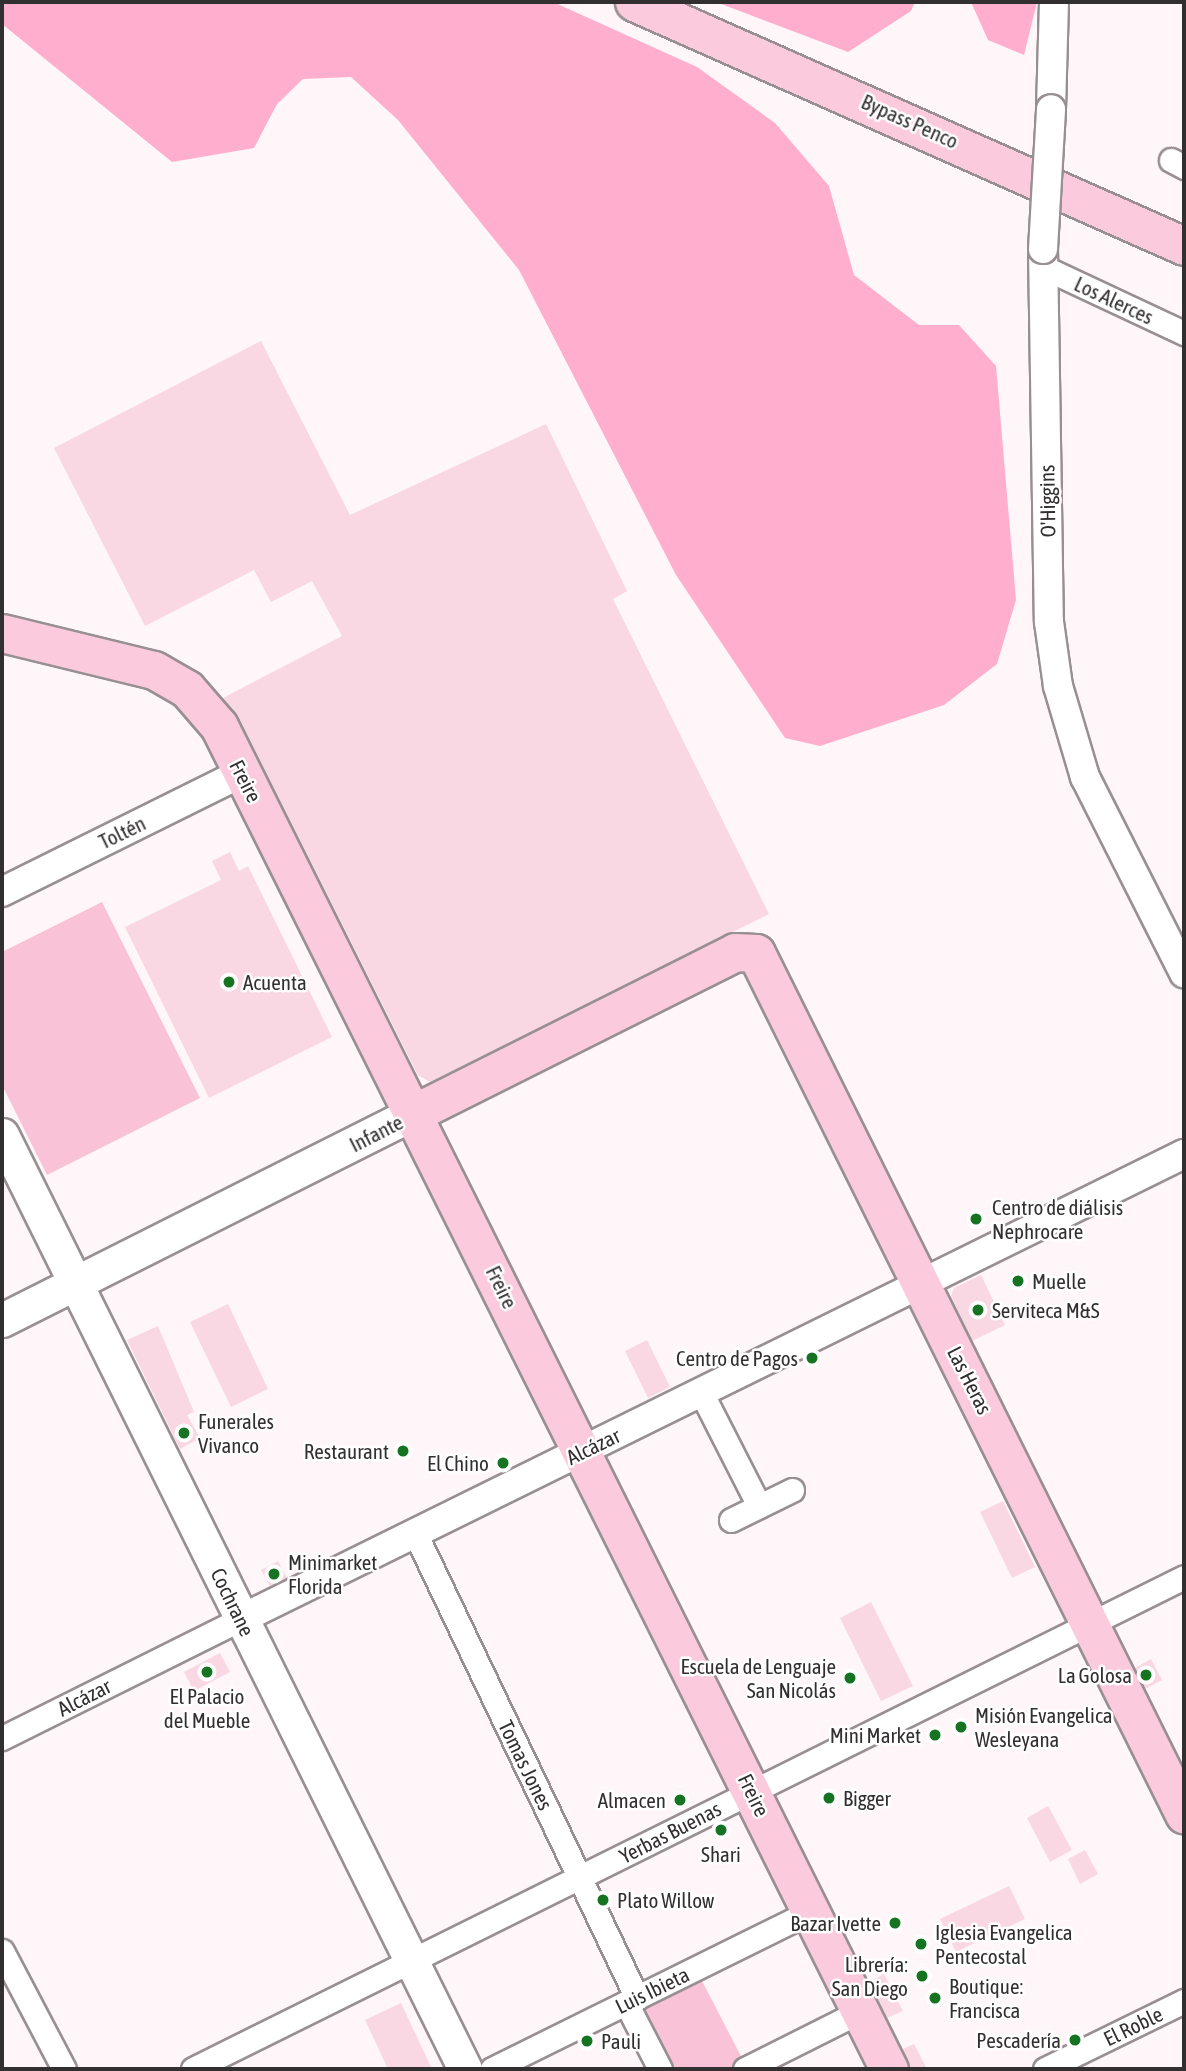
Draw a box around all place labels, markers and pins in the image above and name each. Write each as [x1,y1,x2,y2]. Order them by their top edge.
place label: Acuenta [243,969,307,995]
marker: Acuenta [221,974,237,990]
place label: Centro de diálisis Nephrocare [992,1194,1123,1244]
marker: Centro de diálisis Nephrocare [966,1209,986,1229]
place label: Muelle [1032,1268,1086,1294]
marker: Muelle [1010,1273,1026,1289]
place label: Serviteca M&S [992,1297,1100,1323]
marker: Serviteca M&S [970,1302,986,1318]
place label: Centro de Pagos [676,1345,798,1371]
marker: Centro de Pagos [804,1350,820,1366]
place label: Funerales Vivanco [198,1408,274,1458]
marker: Funerales Vivanco [176,1425,192,1441]
place label: Restaurant [304,1438,389,1464]
marker: Restaurant [395,1443,411,1459]
place label: El Chino [427,1450,489,1476]
marker: El Chino [495,1455,511,1471]
place label: Minimarket Florida [288,1549,377,1599]
marker: Minimarket Florida [266,1566,282,1582]
place label: Escuela de Lenguaje San Nicolás [680,1653,836,1703]
place label: La Golosa [1058,1662,1132,1688]
marker: El Palacio del Mueble [199,1664,215,1680]
marker: La Golosa [1138,1667,1154,1683]
marker: Escuela de Lenguaje San Nicolás [842,1670,858,1686]
place label: El Palacio del Mueble [164,1683,250,1733]
place label: Misión Evangelica Wesleyana [975,1702,1112,1752]
marker: Misión Evangelica Wesleyana [953,1719,969,1735]
place label: Mini Market [830,1722,921,1748]
marker: Mini Market [927,1727,943,1743]
place label: Bigger [843,1785,891,1811]
place label: Almacen [598,1787,666,1813]
marker: Bigger [821,1790,837,1806]
marker: Almacen [672,1792,688,1808]
marker: Shari [713,1822,729,1838]
place label: Shari [701,1841,741,1867]
place label: Plato Willow [617,1887,714,1913]
marker: Plato Willow [595,1892,611,1908]
place label: Bazar Ivette [790,1910,881,1936]
marker: Bazar Ivette [887,1915,903,1931]
place label: Iglesia Evangelica Pentecostal [935,1919,1073,1969]
marker: Iglesia Evangelica Pentecostal [913,1936,929,1952]
place label: Librería: San Diego [832,1951,908,2001]
marker: Librería: San Diego [914,1968,930,1984]
place label: Boutique: Francisca [949,1973,1023,2023]
marker: Boutique: Francisca [927,1990,943,2006]
place label: Pescadería [976,2027,1061,2053]
place label: Pauli [601,2028,641,2054]
marker: Pescadería [1067,2032,1083,2048]
marker: Pauli [579,2033,595,2049]

